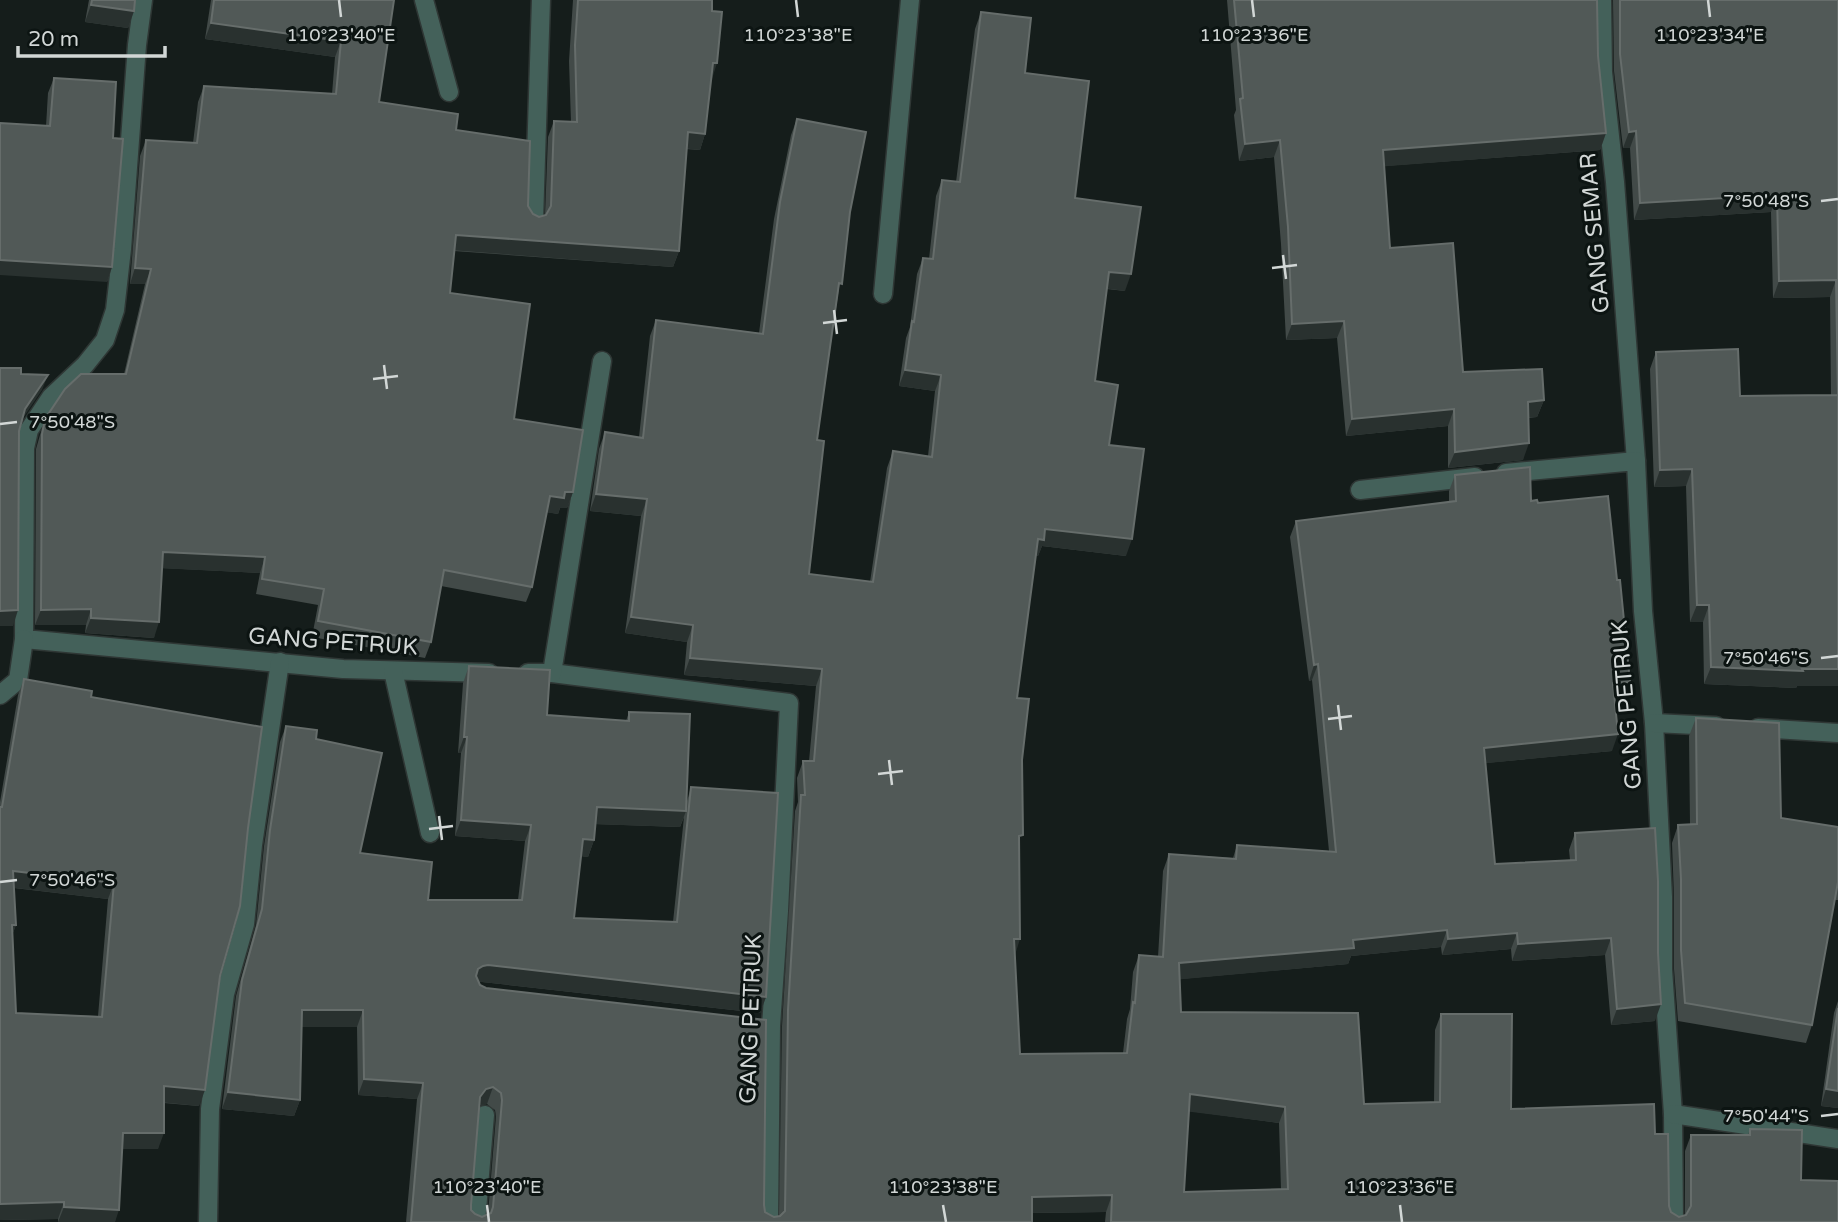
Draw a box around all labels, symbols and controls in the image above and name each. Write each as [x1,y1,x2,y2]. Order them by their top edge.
scale bar [18,14,164,58]
text: 110°23'40"E [287,24,395,46]
text: 110°23'38"E [744,24,852,46]
text: 110°23'36"E [1200,24,1308,46]
text: 110°23'34"E [1656,24,1764,46]
text: 20 m [28,27,79,52]
street label: GANG SEMAR [1574,151,1616,314]
text: 7°50'48"S [1723,190,1809,212]
text: 7°50'48"S [29,411,115,433]
street label: GANG PETRUK [1606,619,1648,791]
street label: GANG PETRUK [247,622,419,662]
text: 7°50'46"S [1723,647,1809,669]
text: 7°50'46"S [29,869,115,891]
street label: GANG PETRUK [734,934,768,1104]
text: 7°50'44"S [1723,1105,1809,1127]
text: 110°23'40"E [433,1176,541,1198]
text: 110°23'38"E [889,1176,997,1198]
text: 110°23'36"E [1346,1176,1454,1198]

